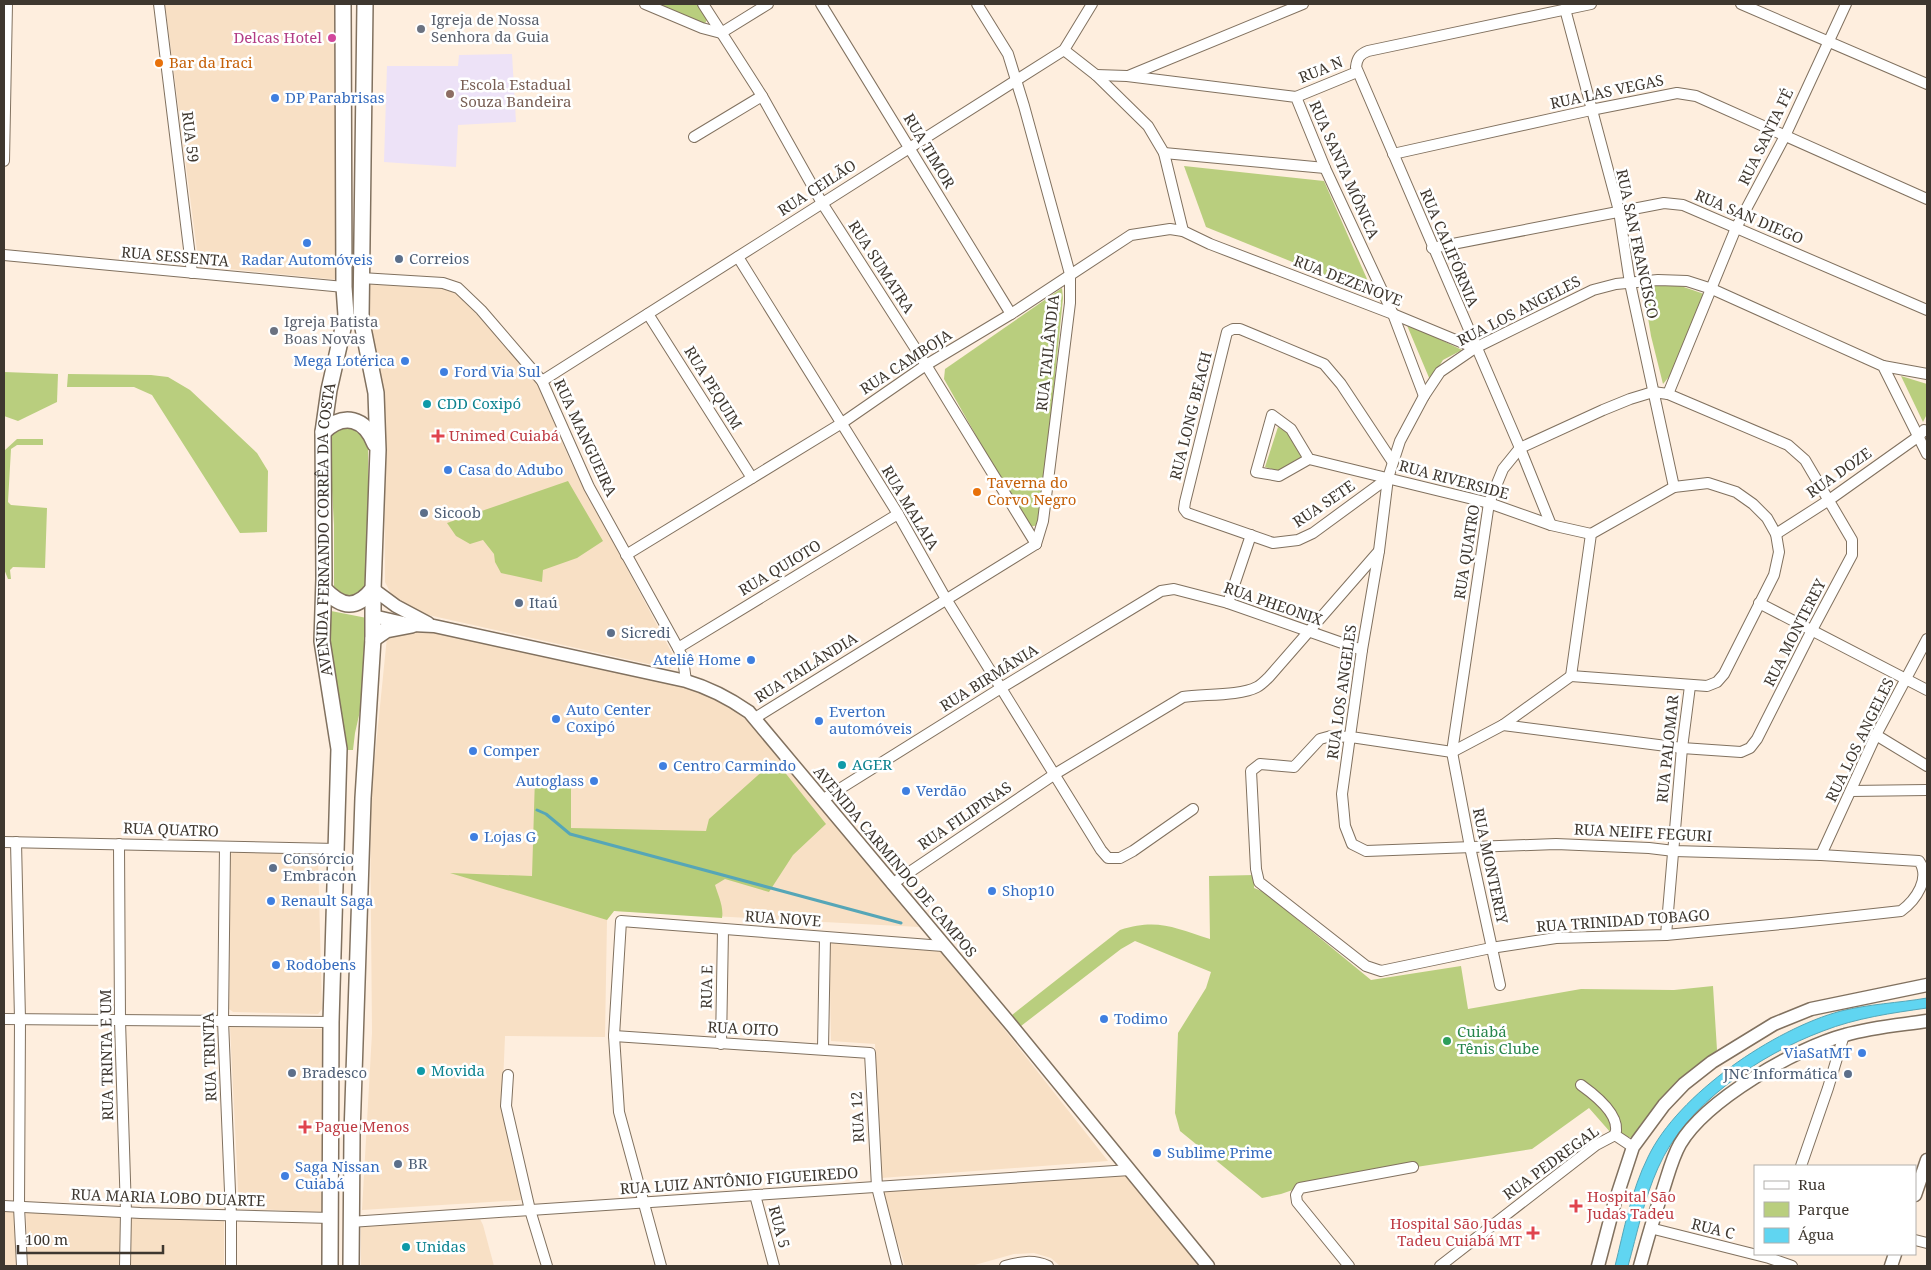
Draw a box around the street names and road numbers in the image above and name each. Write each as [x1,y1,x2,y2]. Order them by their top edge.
street label: RUA N [1296,51,1346,87]
street label: RUA LAS VEGAS [1548,69,1665,113]
street label: RUA SANTA FÉ [1733,85,1797,188]
street label: RUA SANTA MÔNICA [1305,97,1385,242]
street label: RUA TIMOR [900,109,960,192]
street label: RUA 59 [178,110,204,164]
street label: RUA CEILÃO [774,154,859,220]
street label: RUA SAN FRANCISCO [1612,167,1664,320]
street label: RUA SAN DIEGO [1692,184,1807,248]
street label: RUA CALIFÓRNIA [1416,185,1484,310]
street label: RUA SUMATRA [844,216,920,317]
street label: RUA SESSENTA [120,241,230,271]
street label: RUA DEZENOVE [1291,250,1406,310]
street label: RUA LOS ANGELES [1453,270,1584,350]
street label: RUA TAILÂNDIA [1031,293,1063,412]
street label: RUA CAMBOJA [856,324,955,398]
street label: RUA PEQUIM [680,342,747,433]
street label: RUA LONG BEACH [1164,349,1216,482]
street label: RUA MANGUEIRA [550,376,622,500]
street label: AVENIDA FERNANDO CORRÊA DA COSTA [310,380,339,678]
street label: RUA DOZE [1802,443,1875,502]
street label: RUA RIVERSIDE [1397,455,1512,503]
street label: RUA MALAIA [878,461,944,554]
street label: RUA SETE [1289,475,1358,531]
street label: RUA QUATRO [1449,503,1483,601]
street label: RUA QUIOTO [735,535,824,600]
street label: RUA MONTEREY [1758,575,1830,690]
street label: RUA PHEONIX [1221,577,1325,629]
street label: RUA LOS ANGELES [1322,623,1360,761]
street label: RUA TAILÂNDIA [750,627,861,707]
street label: RUA BIRMÂNIA [936,639,1042,715]
street label: RUA LOS ANGELES [1820,674,1898,805]
street label: RUA PALOMAR [1651,694,1683,804]
street label: AVENIDA CARMINDO DE CAMPOS [810,762,982,961]
street label: RUA FILIPINAS [914,777,1015,854]
street label: RUA MONTEREY [1469,806,1513,926]
street label: RUA QUATRO [123,817,219,841]
street label: RUA NEIFE FEGURI [1574,818,1712,846]
street label: RUA TRINIDAD TOBAGO [1536,904,1710,936]
street label: RUA NOVE [744,905,822,931]
street label: RUA E [696,965,716,1009]
street label: RUA TRINTA E UM [95,989,117,1121]
street label: RUA TRINTA [197,1012,221,1102]
street label: RUA OITO [707,1016,779,1040]
street label: RUA 12 [846,1091,868,1143]
street label: RUA PEDREGAL [1499,1121,1602,1204]
street label: RUA LUIZ ANTÔNIO FIGUEIREDO [619,1162,859,1198]
street label: RUA MARIA LOBO DUARTE [71,1184,266,1210]
street label: RUA 5 [765,1203,795,1250]
street label: RUA C [1690,1213,1737,1243]

